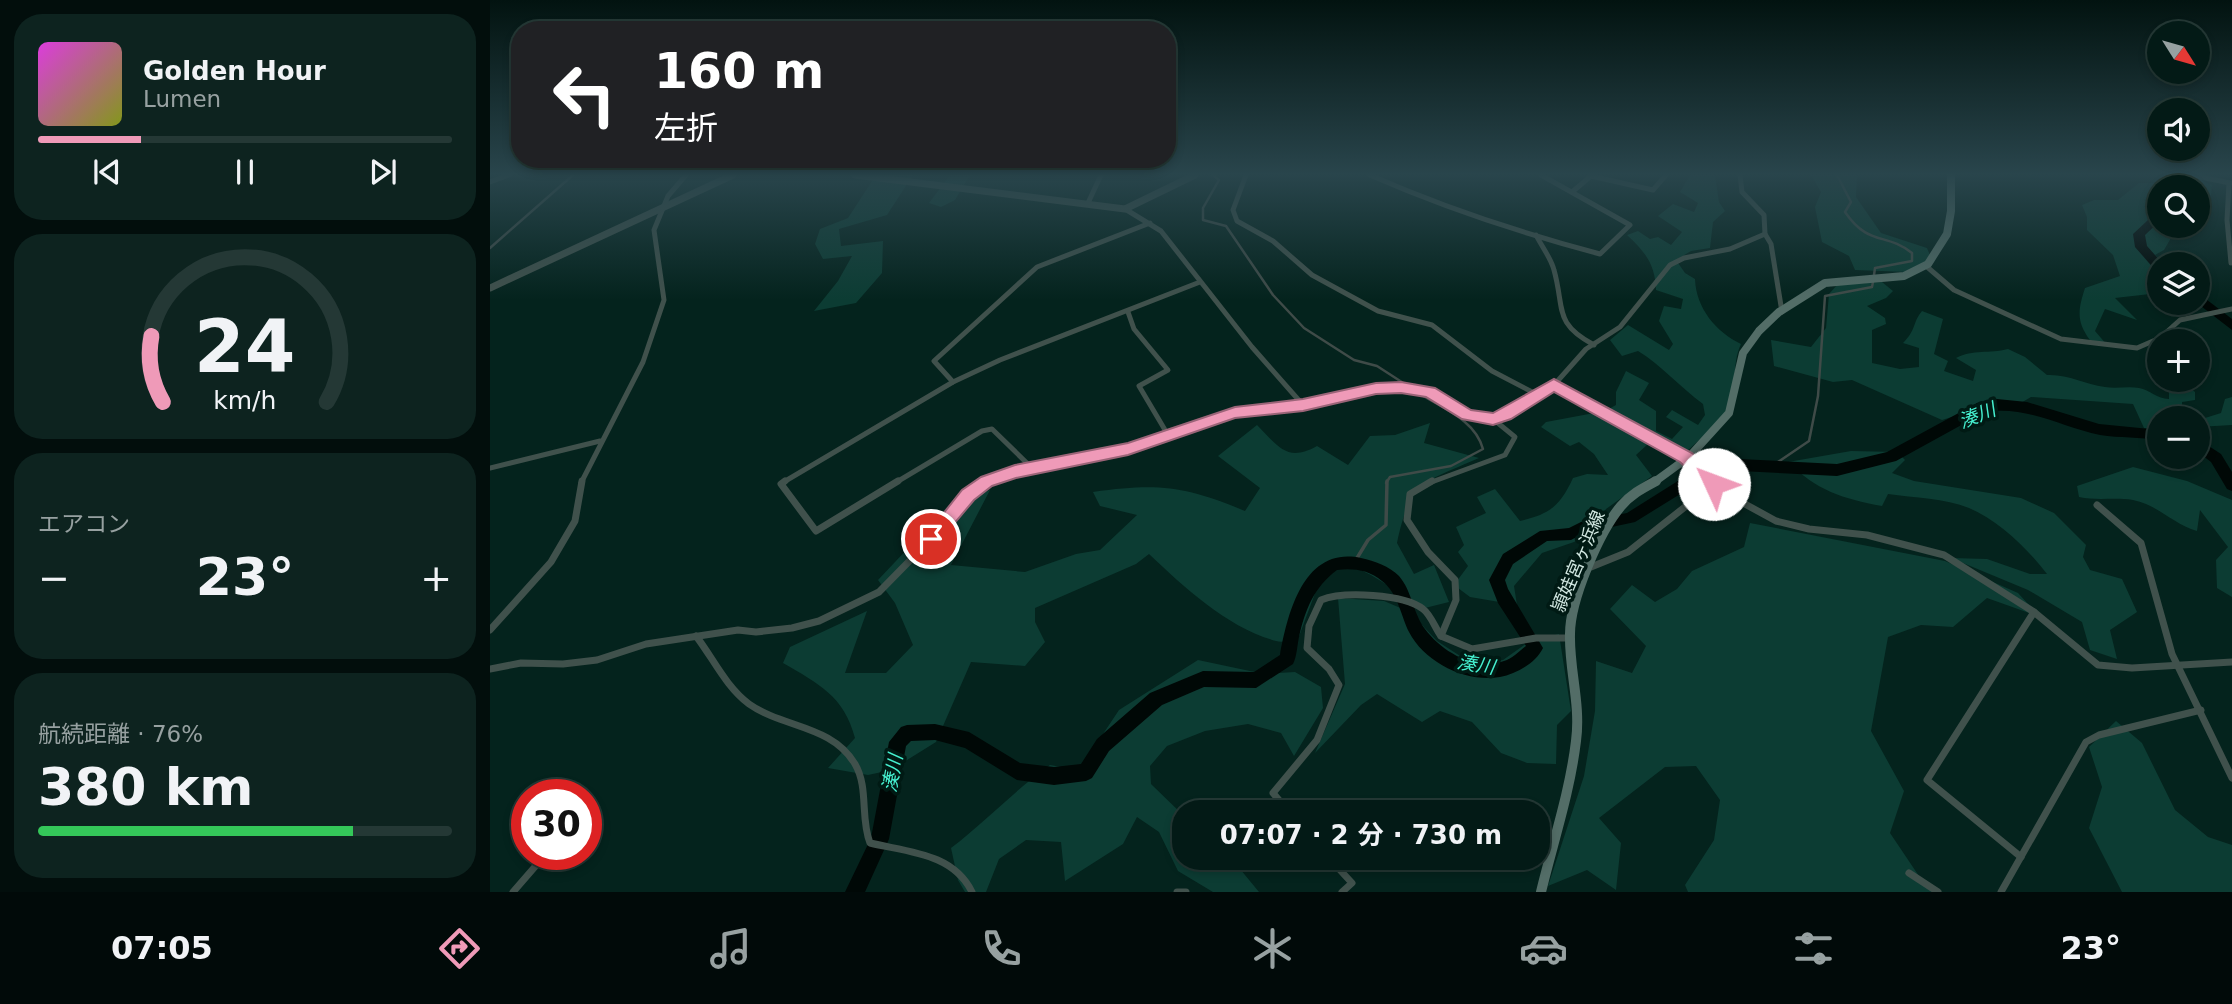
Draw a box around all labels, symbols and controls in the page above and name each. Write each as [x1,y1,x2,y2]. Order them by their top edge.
north arrow [2147,21,2210,84]
map controls [2147,21,2210,469]
text: 160 m [654,43,824,100]
icon: left [539,49,630,140]
text: Golden Hour [143,56,326,86]
text: Lumen [143,86,221,112]
button: sound [2147,98,2210,161]
text: 左折 [654,109,718,147]
icon: previous [88,153,126,191]
icon: pause [226,153,264,191]
icon: next [364,153,402,191]
button: search [2147,175,2210,238]
button: layers [2147,252,2210,315]
text: 24 [194,305,296,390]
button: + [2147,329,2210,392]
text: km/h [213,386,277,415]
water label: 湊川 [1955,397,2001,432]
button: − [2147,406,2210,469]
position arrow [1677,447,1751,521]
street label: 頴娃宮ヶ浜線 [1547,507,1609,615]
pin [901,509,961,569]
text: エアコン [38,511,130,537]
icon: arrive [912,520,950,558]
text: 23° [196,547,294,607]
text: − [38,556,70,600]
text: + [420,556,452,600]
water label: 湊川 [1456,650,1498,678]
text: 航続距離 · 76% [38,721,203,747]
water label: 湊川 [878,750,906,794]
text: 380 km [38,757,253,817]
speed limit sign: 30 [511,779,602,870]
text: 07:07 · 2 分 · 730 m [1220,820,1502,850]
icon: directions [435,924,484,973]
icon: music [706,924,755,973]
icon: phone [977,924,1026,973]
icon: climate [1248,924,1297,973]
icon: car [1519,924,1568,973]
icon: filters [1789,924,1838,973]
text: 07:05 [111,929,213,967]
text: 23° [2060,929,2121,967]

